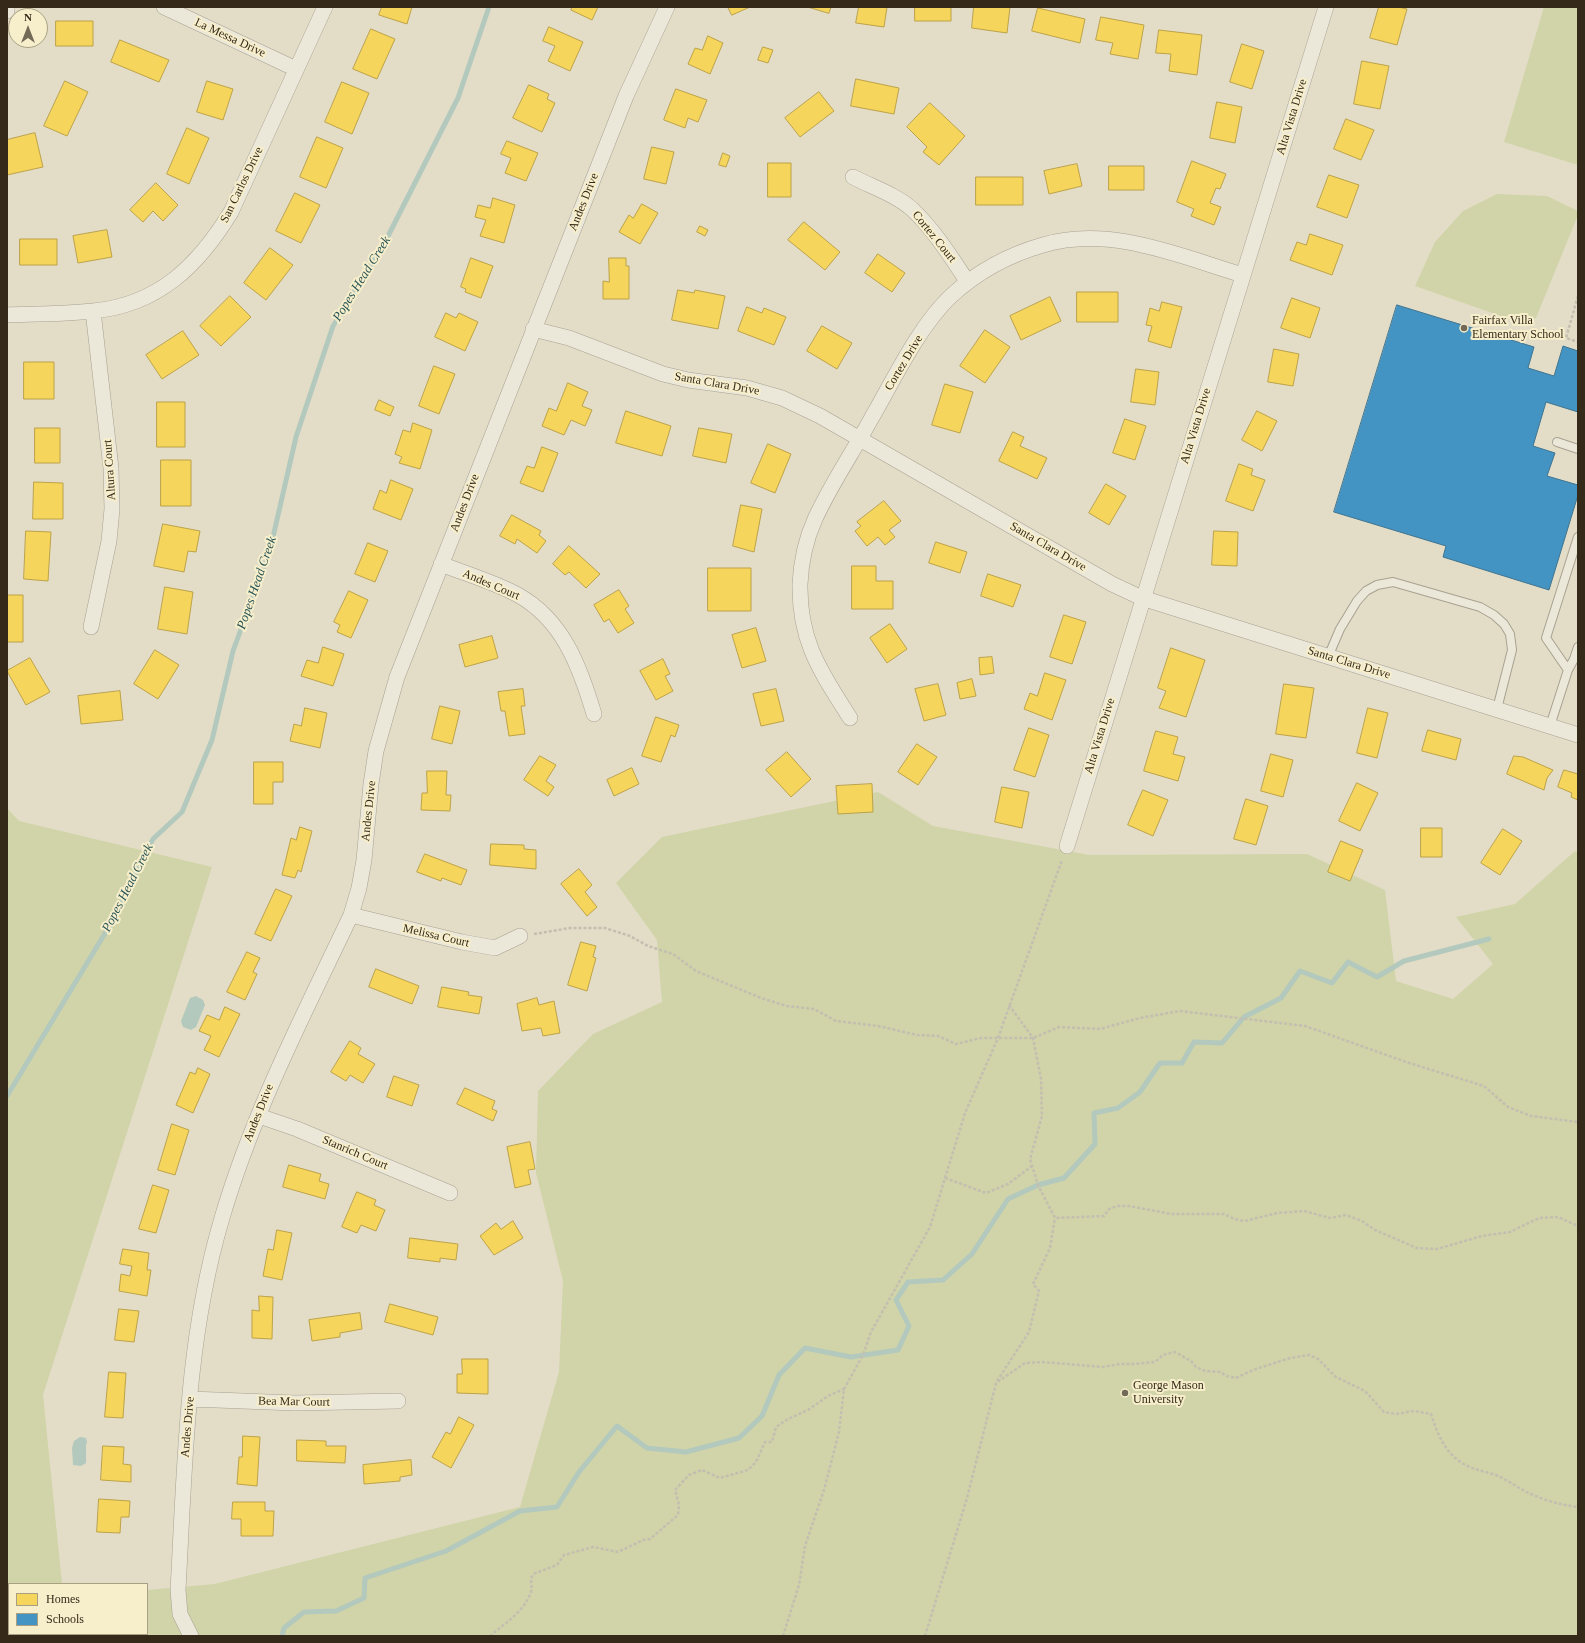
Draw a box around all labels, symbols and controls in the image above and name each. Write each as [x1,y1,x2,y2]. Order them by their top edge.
north arrow [8,8,48,48]
text: N [24,11,32,23]
street label: La Messa Drive [192,15,268,61]
street label: Alta Vista Drive [1274,77,1310,157]
street label: San Carlos Drive [217,145,267,225]
street label: Andes Drive [566,171,602,233]
street label: Cortez Court [909,208,959,266]
water label: Popes Head Creek [330,234,394,324]
place label: Fairfax Villa Elementary School [1472,314,1564,342]
marker: Fairfax Villa Elementary School [1459,323,1469,333]
street label: Cortez Drive [882,333,926,393]
street label: Santa Clara Drive [673,369,761,399]
street label: Alta Vista Drive [1178,386,1214,466]
street label: Altura Court [101,439,119,501]
street label: Andes Drive [447,472,483,534]
street label: Santa Clara Drive [1007,519,1089,575]
water label: Popes Head Creek [234,535,280,631]
street label: Andes Court [460,566,522,604]
street label: Santa Clara Drive [1306,644,1392,682]
street label: Alta Vista Drive [1082,696,1118,776]
street label: Andes Drive [359,780,379,842]
water label: Popes Head Creek [99,841,157,935]
street label: Melissa Court [401,921,471,951]
street label: Andes Drive [241,1082,277,1144]
street label: Stanrich Court [320,1133,390,1173]
place label: George Mason University [1133,1379,1204,1407]
marker: George Mason University [1120,1388,1130,1398]
street label: Bea Mar Court [258,1394,330,1410]
street label: Andes Drive [178,1396,198,1458]
legend [8,1583,148,1635]
text: Homes [46,1592,80,1606]
text: Schools [46,1612,84,1626]

